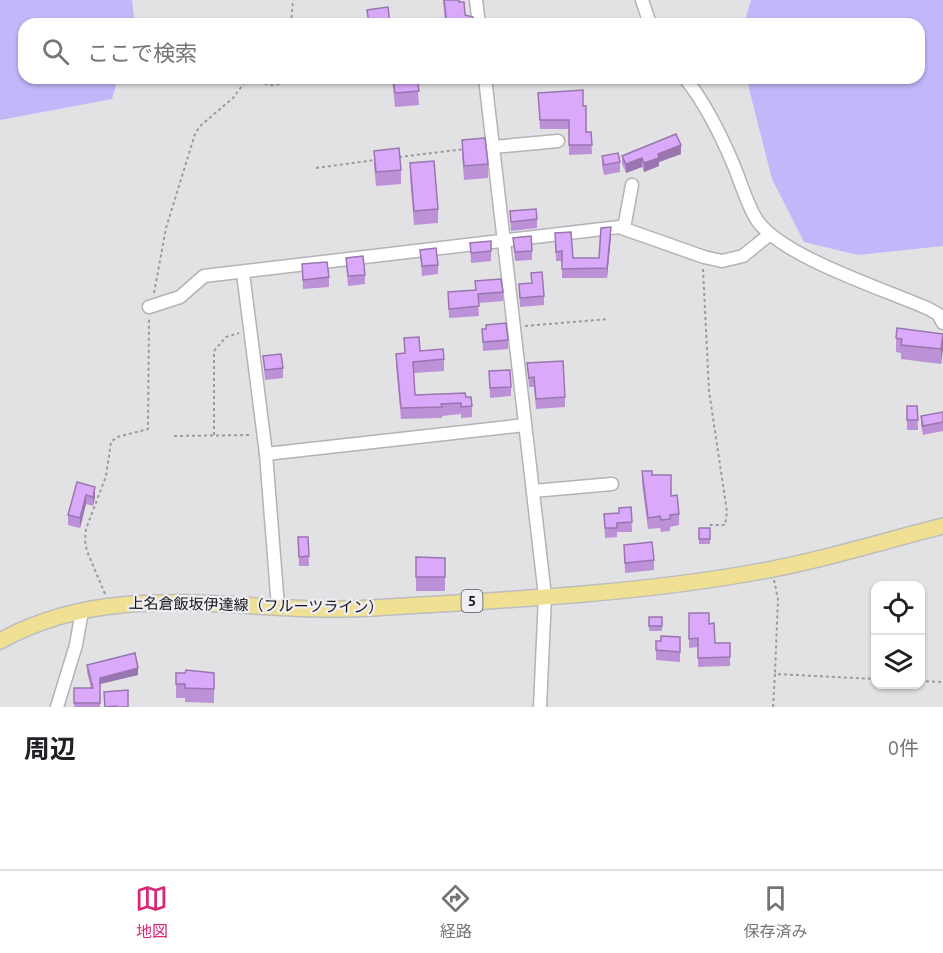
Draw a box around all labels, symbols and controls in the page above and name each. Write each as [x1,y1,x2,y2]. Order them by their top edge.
search box [18,18,925,84]
icon: search [39,35,72,68]
text: ここで検索 [87,40,197,65]
map controls [871,581,925,689]
button: locate [871,581,925,635]
road number: 5 [462,590,482,612]
street label: 上名倉飯坂伊達線（フルーツライン） [129,594,383,616]
button: layers [871,635,925,689]
text: 周辺 [24,734,76,763]
text: 0件 [888,736,919,759]
tab: 地図 [135,882,168,942]
tab: 経路 [439,882,472,942]
tab: 保存済み [743,882,807,942]

